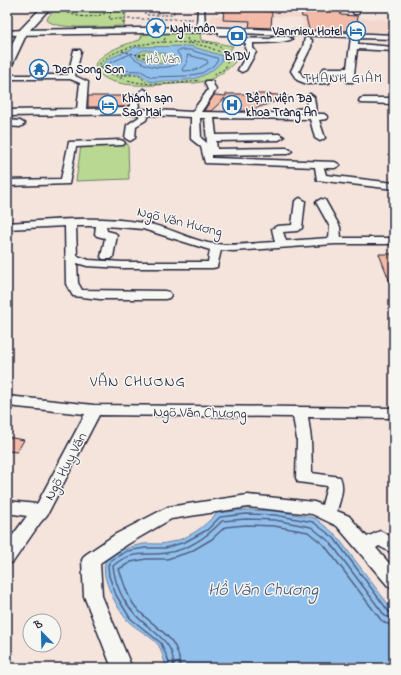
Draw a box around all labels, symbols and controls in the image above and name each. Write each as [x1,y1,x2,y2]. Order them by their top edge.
place icon: Nghi môn [145,17,167,39]
place label: Nghi môn [170,20,215,40]
hotel icon: Vanmieu Hotel [345,20,367,42]
place label: Vanmieu Hotel [272,23,342,41]
bank icon: BIDV [226,25,248,47]
place label: BIDV [223,48,250,66]
park label: Hồ Văn [146,51,180,69]
temple icon: Den Song Son [28,58,50,80]
place label: Den Song Son [52,61,124,81]
district label: THANH GIÁM [303,69,383,88]
place label: Khánh sạn Sao Mai [122,90,173,122]
place label: Bệnh viện Đa khoa Tràng An [245,90,317,124]
hotel icon: Khánh sạn Sao Mai [97,94,119,116]
hospital icon: Bệnh viện Đa khoa Tràng An [221,94,243,116]
street label: Ngõ Văn Hương [135,202,224,244]
district label: VĂN CHƯƠNG [89,371,186,393]
street label: Ngõ Văn Chương [153,402,247,426]
street label: Ngõ Huy Văn [40,429,94,505]
water label: Hồ Văn Chương [208,578,319,604]
north arrow [22,613,62,653]
text: B [31,616,46,634]

